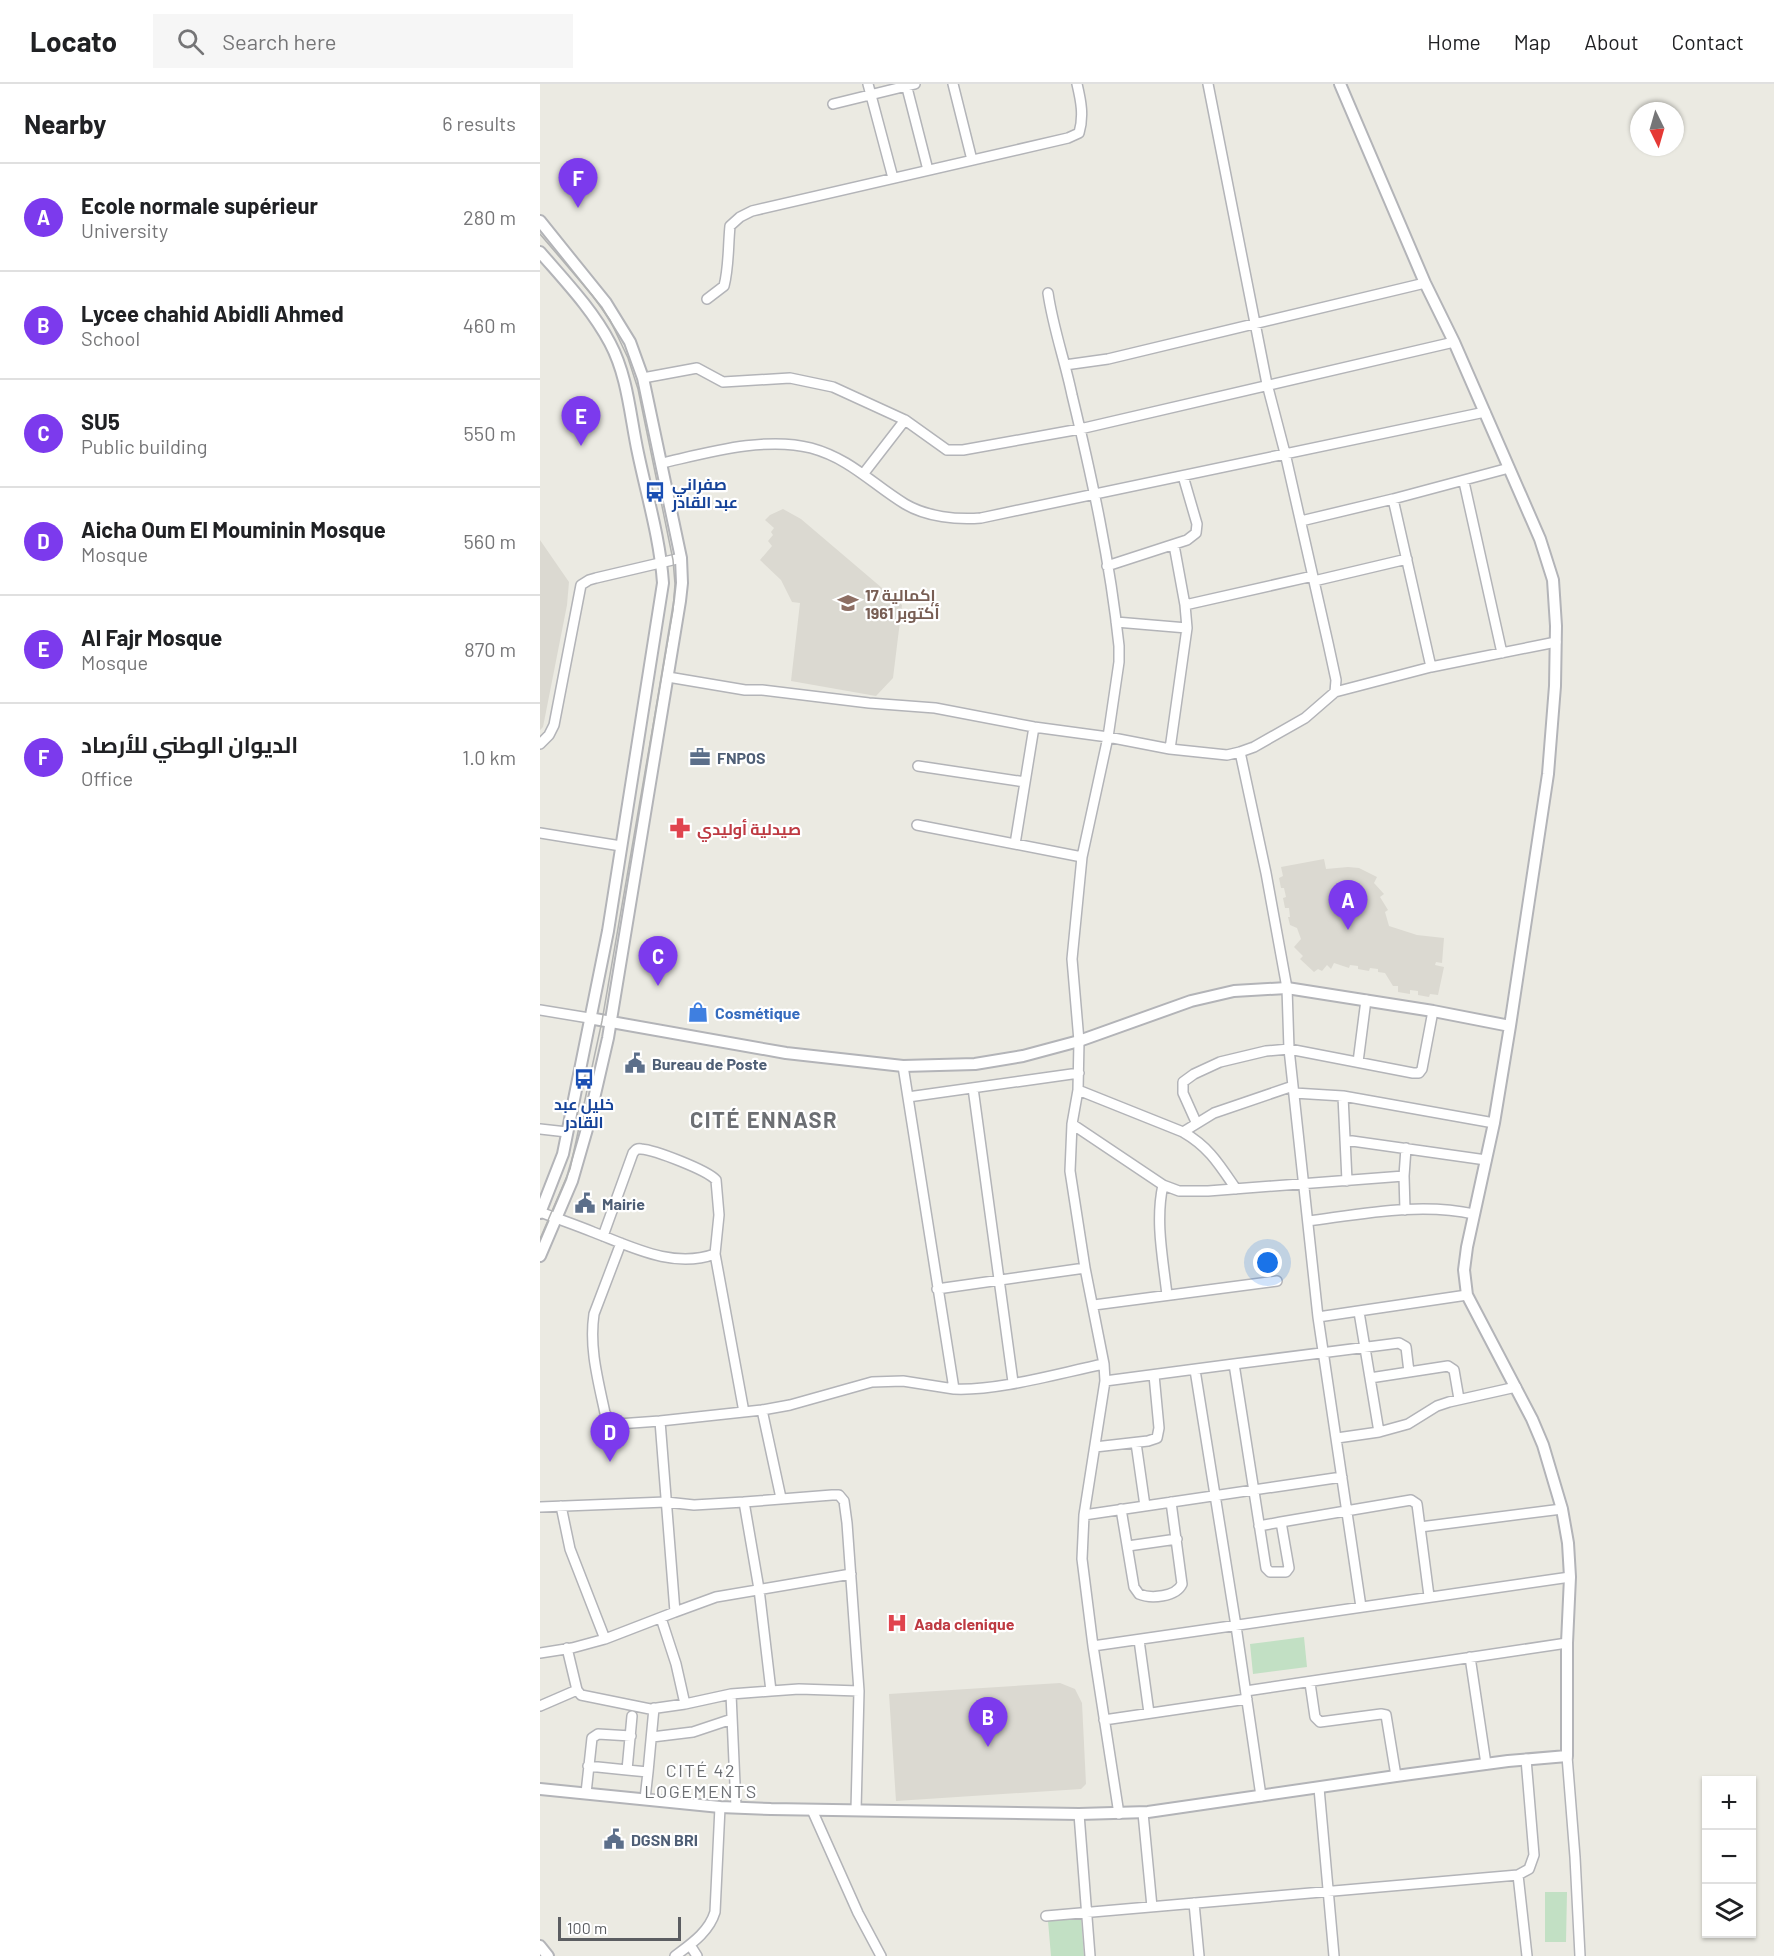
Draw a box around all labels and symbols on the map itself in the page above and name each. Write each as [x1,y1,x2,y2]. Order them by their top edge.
north arrow [1630,102,1684,156]
pin: F [558,158,597,208]
pin: E [562,396,600,446]
place label: صفراني عبد القادر [671,474,738,512]
bus stop icon: صفراني عبد القادر [643,480,667,504]
place label: إكمالية 17 أكتوبر 1961 [865,585,939,623]
school or university icon: إكمالية 17 أكتوبر 1961 [836,591,860,615]
office icon: FNPOS [688,745,712,769]
place label: FNPOS [717,748,766,767]
pharmacy icon: صيدلية أوليدي [668,816,692,840]
place label: صيدلية أوليدي [697,819,801,842]
pin: A [1328,880,1368,930]
pin: C [638,936,678,986]
shop icon: Cosmétique [686,1000,710,1024]
place label: Cosmétique [715,1003,800,1022]
public building icon: Bureau de Poste [623,1051,647,1075]
place label: Bureau de Poste [652,1054,767,1073]
bus stop icon: خليل عبد القادر [572,1067,596,1091]
place label: خليل عبد القادر [554,1094,614,1132]
district label: CITÉ ENNASR [690,1106,838,1132]
public building icon: Mairie [573,1191,597,1215]
place label: Mairie [602,1194,645,1213]
your location [1253,1248,1282,1277]
pin: D [590,1412,630,1462]
hospital icon: Aada clenique [885,1611,909,1635]
place label: Aada clenique [914,1614,1015,1633]
pin: B [968,1698,1008,1747]
district label: CITÉ 42 LOGEMENTS [644,1759,758,1802]
public building icon: DGSN BRI [602,1827,626,1851]
place label: DGSN BRI [631,1830,698,1849]
scale bar [558,1914,681,1942]

